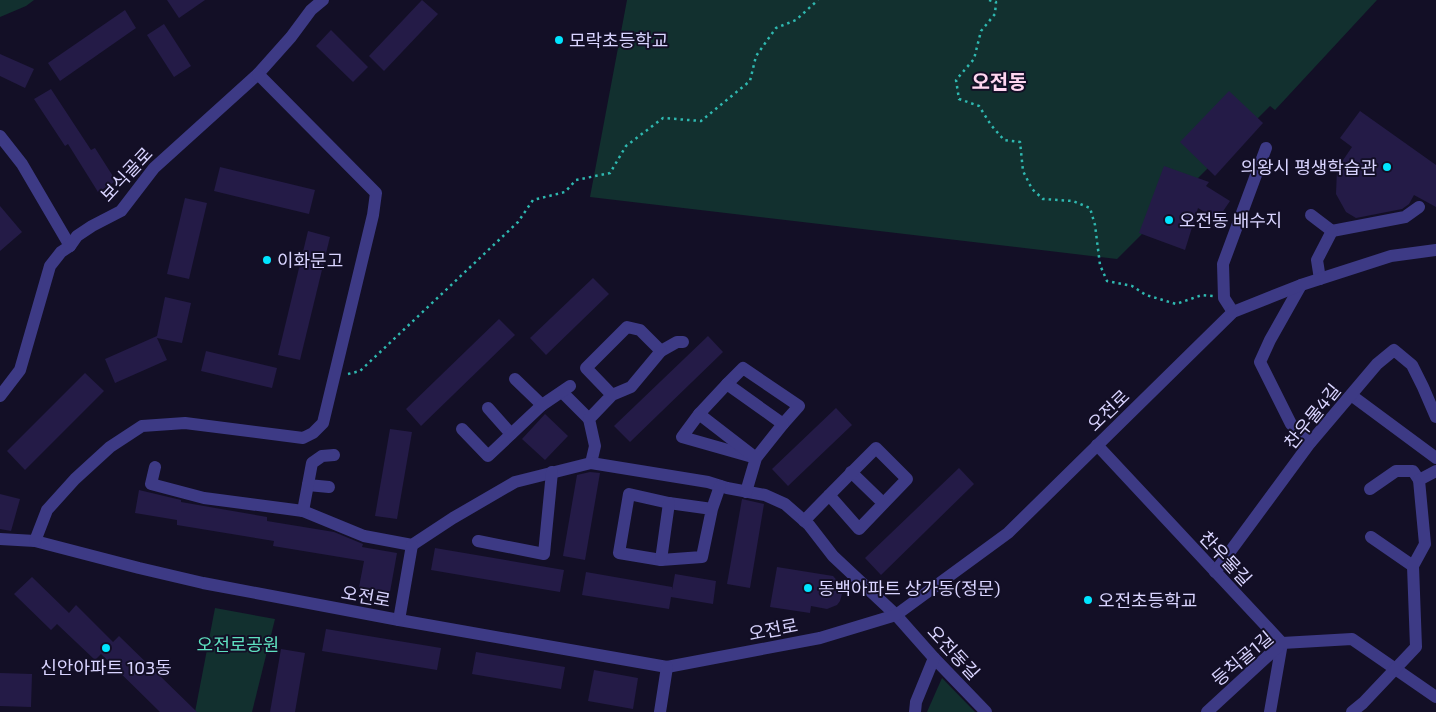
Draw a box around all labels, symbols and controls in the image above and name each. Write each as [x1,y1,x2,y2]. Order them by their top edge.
place label: 모락초등학교 [569,29,668,51]
marker: 모락초등학교 [553,34,565,46]
district label: 오전동 [971,69,1027,93]
street label: 보식골로 [95,142,157,206]
place label: 의왕시 평생학습관 [1241,156,1377,178]
marker: 의왕시 평생학습관 [1381,161,1393,173]
place label: 오전동 배수지 [1179,209,1282,231]
marker: 오전동 배수지 [1163,214,1175,226]
place label: 이화문고 [277,249,343,271]
marker: 이화문고 [261,254,273,266]
street label: 찬우물4길 [1279,379,1345,453]
street label: 오전로 [1082,385,1134,435]
street label: 찬우물길 [1195,526,1257,590]
place label: 동백아파트 상가동(정문) [818,577,1001,599]
street label: 오전로 [340,581,392,611]
marker: 동백아파트 상가동(정문) [802,582,814,594]
place label: 오전초등학교 [1098,589,1197,611]
marker: 오전초등학교 [1082,594,1094,606]
street label: 오전로 [747,613,799,645]
street label: 오전동길 [923,620,985,684]
street label: 등칙골1길 [1207,626,1277,690]
park label: 오전로공원 [197,633,279,655]
marker: 신안아파트 103동 [100,642,112,654]
place label: 신안아파트 103동 [40,656,172,678]

